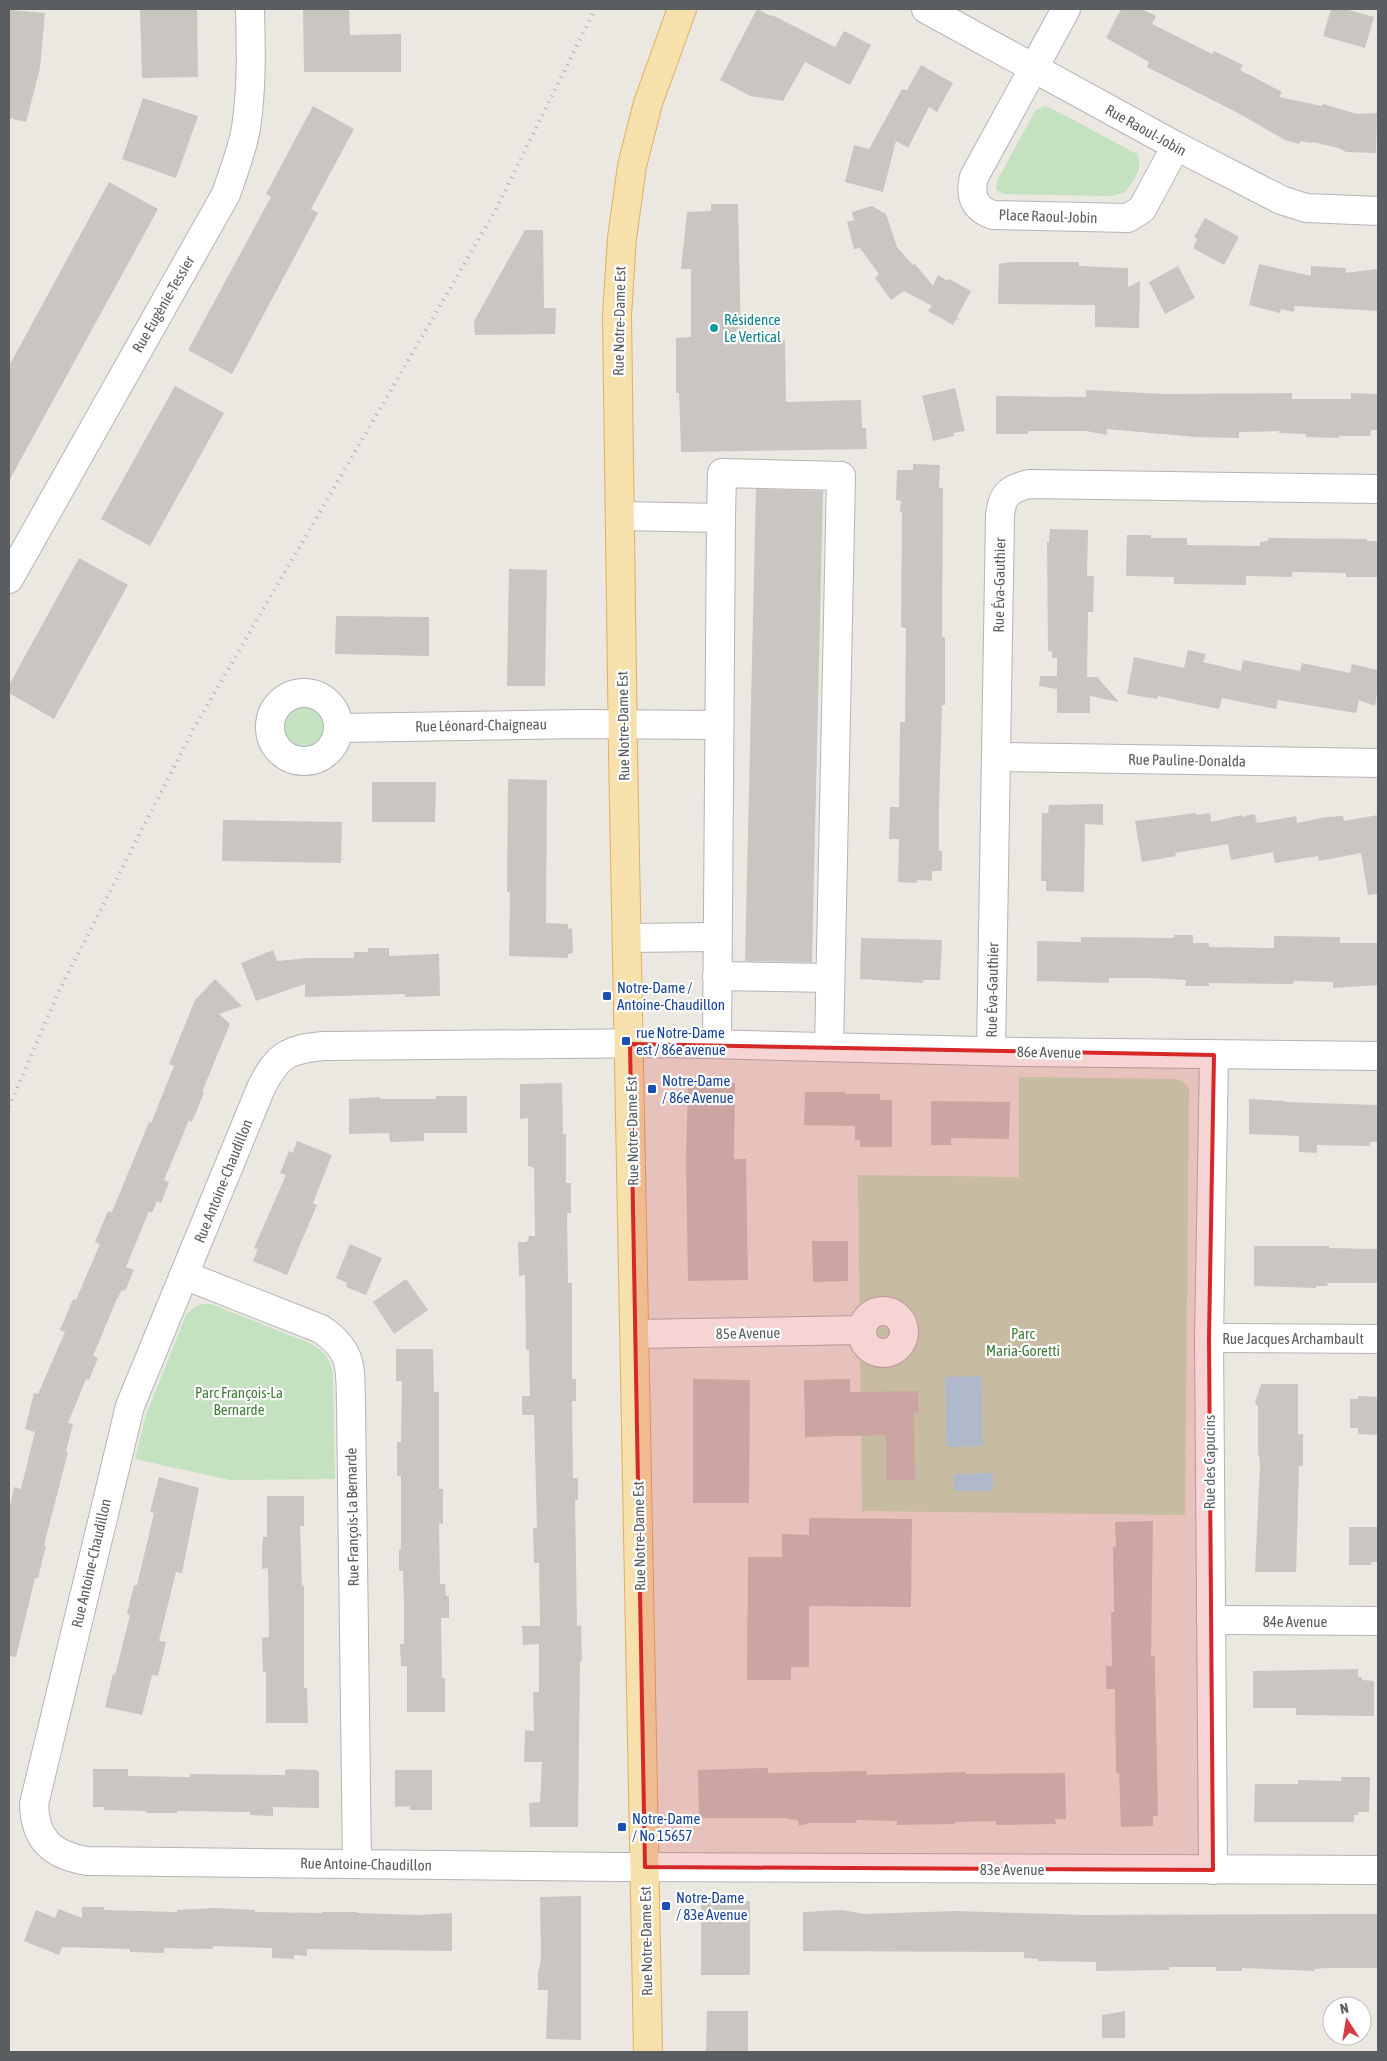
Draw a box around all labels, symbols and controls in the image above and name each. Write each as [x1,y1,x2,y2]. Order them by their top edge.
street label: Rue Raoul-Jobin [1103,101,1189,159]
street label: Place Raoul-Jobin [998,206,1098,226]
street label: Rue Eugènie-Tessier [129,252,198,355]
street label: Rue Notre-Dame Est [610,266,628,376]
place label: Résidence Le Vertical [724,311,781,345]
marker: Résidence Le Vertical [708,322,720,334]
street label: Rue Éva-Gauthier [990,537,1008,633]
street label: Rue Notre-Dame Est [614,671,632,781]
street label: Rue Léonard-Chaigneau [415,715,547,735]
street label: Rue Pauline-Donalda [1128,750,1246,770]
street label: Rue Éva-Gauthier [983,942,1001,1038]
place label: Notre-Dame / Antoine-Chaudillon [617,979,725,1013]
marker: Notre-Dame / Antoine-Chaudillon [601,990,613,1002]
place label: rue Notre-Dame est / 86e avenue [636,1024,726,1058]
marker: rue Notre-Dame est / 86e avenue [620,1035,632,1047]
street label: 86e Avenue [1017,1043,1082,1061]
place label: Notre-Dame / 86e Avenue [662,1072,734,1106]
street label: Rue Notre-Dame Est [623,1076,641,1186]
marker: Notre-Dame / 86e Avenue [646,1083,658,1095]
street label: Rue Antoine-Chaudillon [190,1117,256,1245]
street label: 85e Avenue [716,1324,781,1342]
park label: Parc Maria-Goretti [986,1325,1060,1359]
street label: Rue Jacques Archambault [1222,1330,1364,1347]
park label: Parc François-La Bernarde [195,1384,283,1418]
street label: Rue des Capucins [1201,1415,1218,1509]
street label: Rue François-La Bernarde [342,1447,362,1586]
street label: Rue Notre-Dame Est [630,1481,648,1591]
street label: Rue Antoine-Chaudillon [68,1497,114,1629]
street label: 84e Avenue [1263,1613,1327,1630]
place label: Notre-Dame / No 15657 [632,1810,700,1844]
marker: Notre-Dame / No 15657 [616,1821,628,1833]
street label: Rue Antoine-Chaudillon [300,1854,432,1874]
street label: 83e Avenue [980,1861,1044,1878]
street label: Rue Notre-Dame Est [637,1886,655,1996]
place label: Notre-Dame / 83e Avenue [676,1889,748,1923]
marker: Notre-Dame / 83e Avenue [660,1900,672,1912]
north arrow [1322,1996,1372,2046]
text: N [1339,2000,1350,2017]

